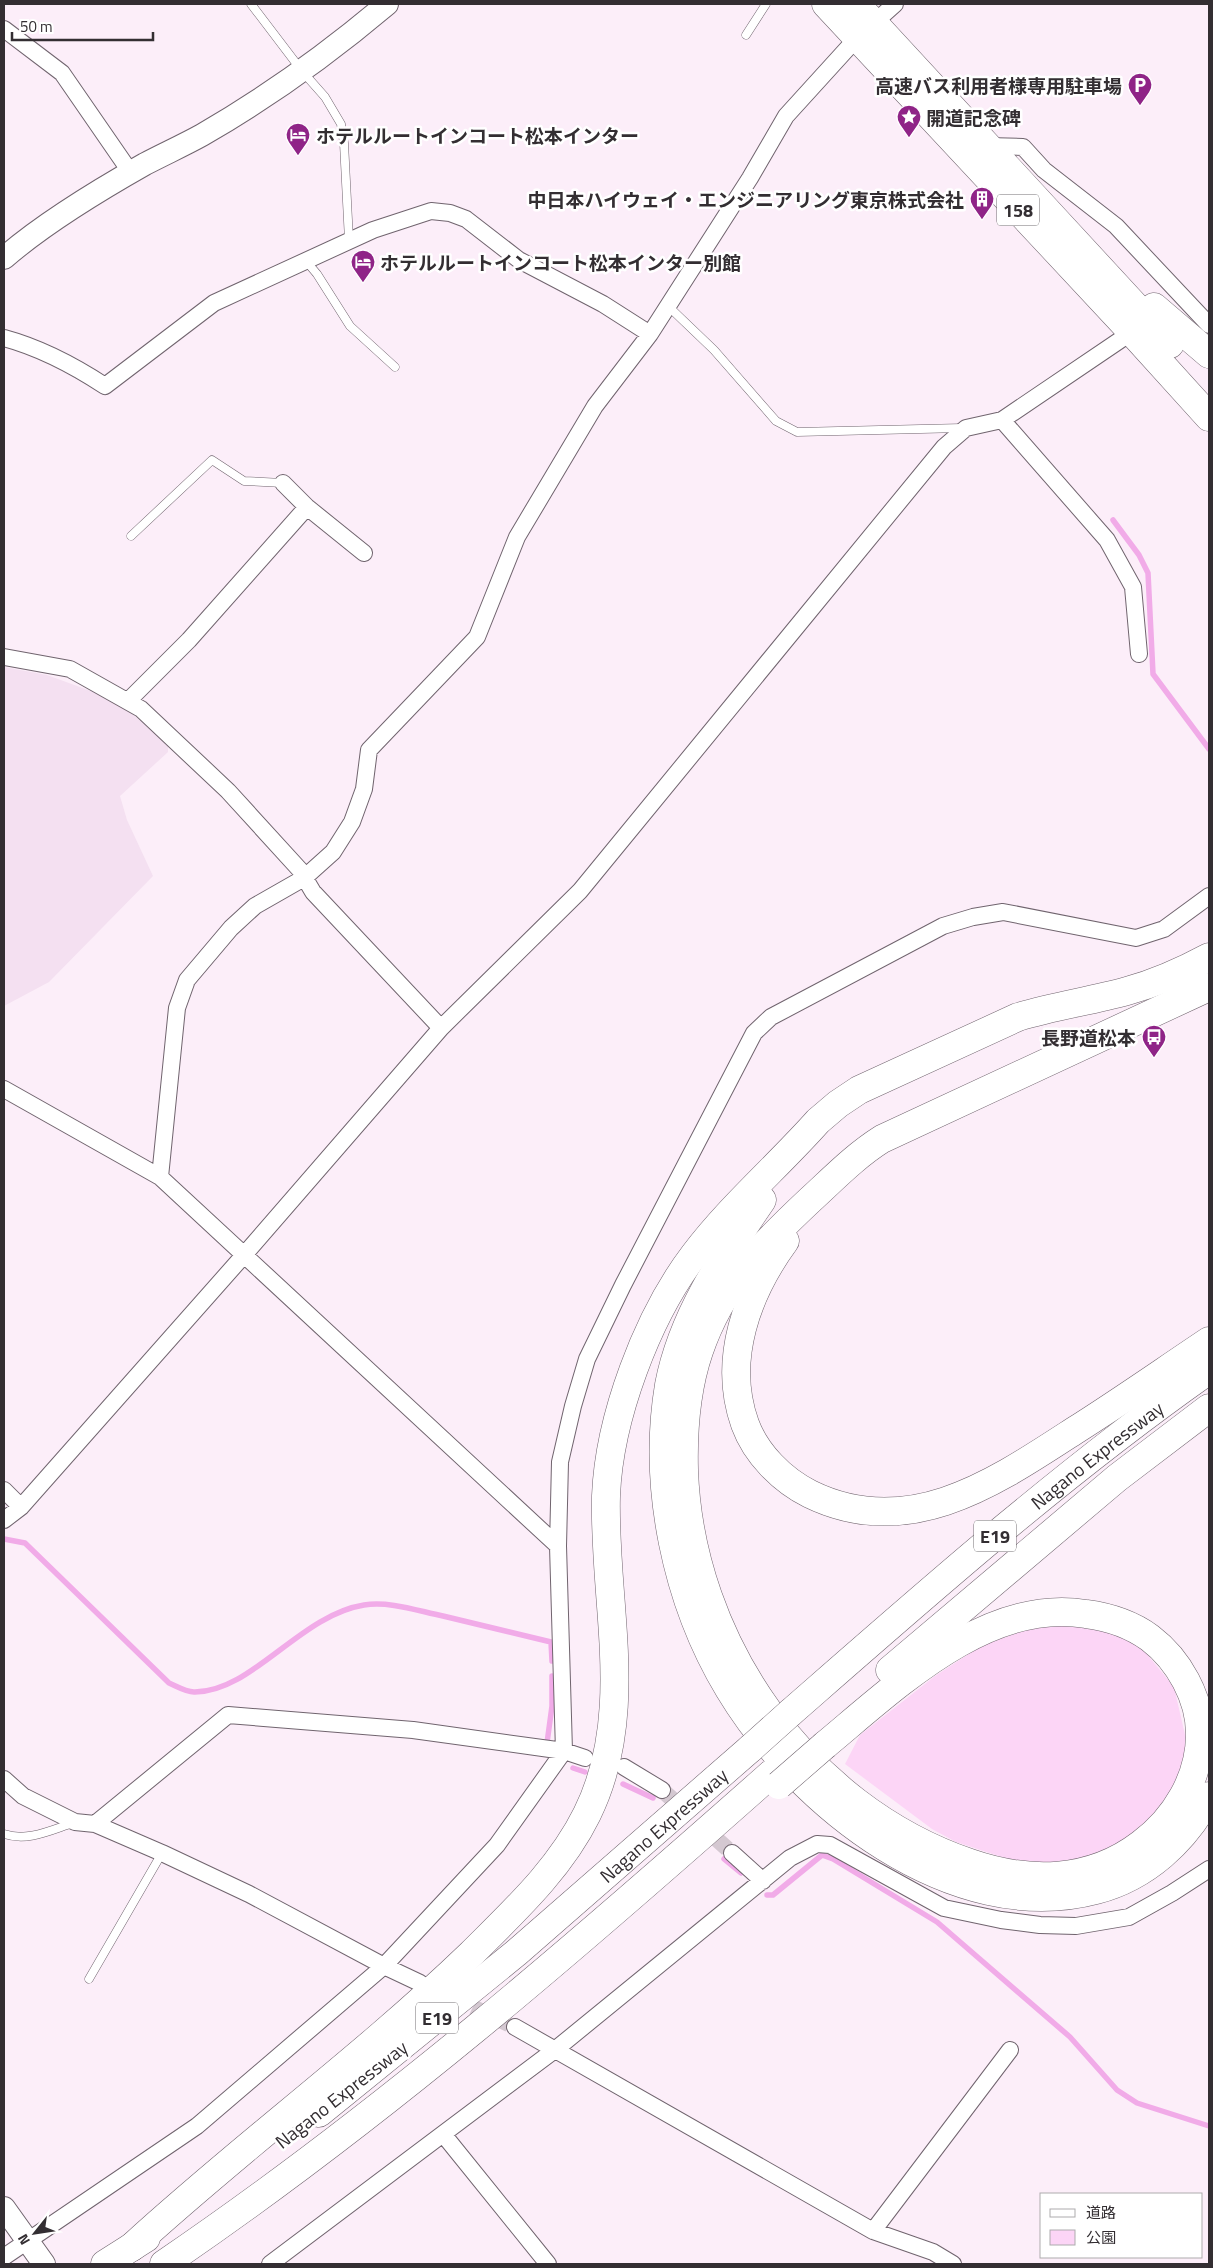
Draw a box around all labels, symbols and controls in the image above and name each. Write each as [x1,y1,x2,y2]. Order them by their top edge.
scale bar [12,10,154,42]
text: 50 m [20,15,53,38]
place label: 高速バス利用者様専用駐車場 [875,71,1122,100]
parking icon: 高速バス利用者様専用駐車場 [1127,72,1153,106]
place label: 開道記念碑 [926,103,1021,132]
place icon: 開道記念碑 [896,104,922,138]
place label: ホテルルートインコート松本インター [316,121,639,150]
hotel icon: ホテルルートインコート松本インター [285,122,311,156]
place label: 中日本ハイウェイ・エンジニアリング東京株式会社 [527,185,964,214]
building icon: 中日本ハイウェイ・エンジニアリング東京株式会社 [969,186,995,220]
road number: 158 [997,194,1039,226]
place label: ホテルルートインコート松本インター別館 [380,248,741,277]
hotel icon: ホテルルートインコート松本インター別館 [350,249,376,283]
place label: 長野道松本 [1041,1023,1136,1052]
bus stop icon: 長野道松本 [1141,1024,1167,1058]
street label: Nagano Expressway [1024,1393,1169,1516]
road number: E19 [974,1520,1016,1552]
street label: Nagano Expressway [593,1761,734,1889]
road number: E19 [416,2002,458,2034]
street label: Nagano Expressway [268,2033,414,2155]
legend [1040,2193,1203,2258]
text: 道路 [1086,2201,1116,2224]
north arrow [10,2208,60,2258]
text: 公園 [1086,2226,1116,2249]
text: N [12,2230,35,2249]

